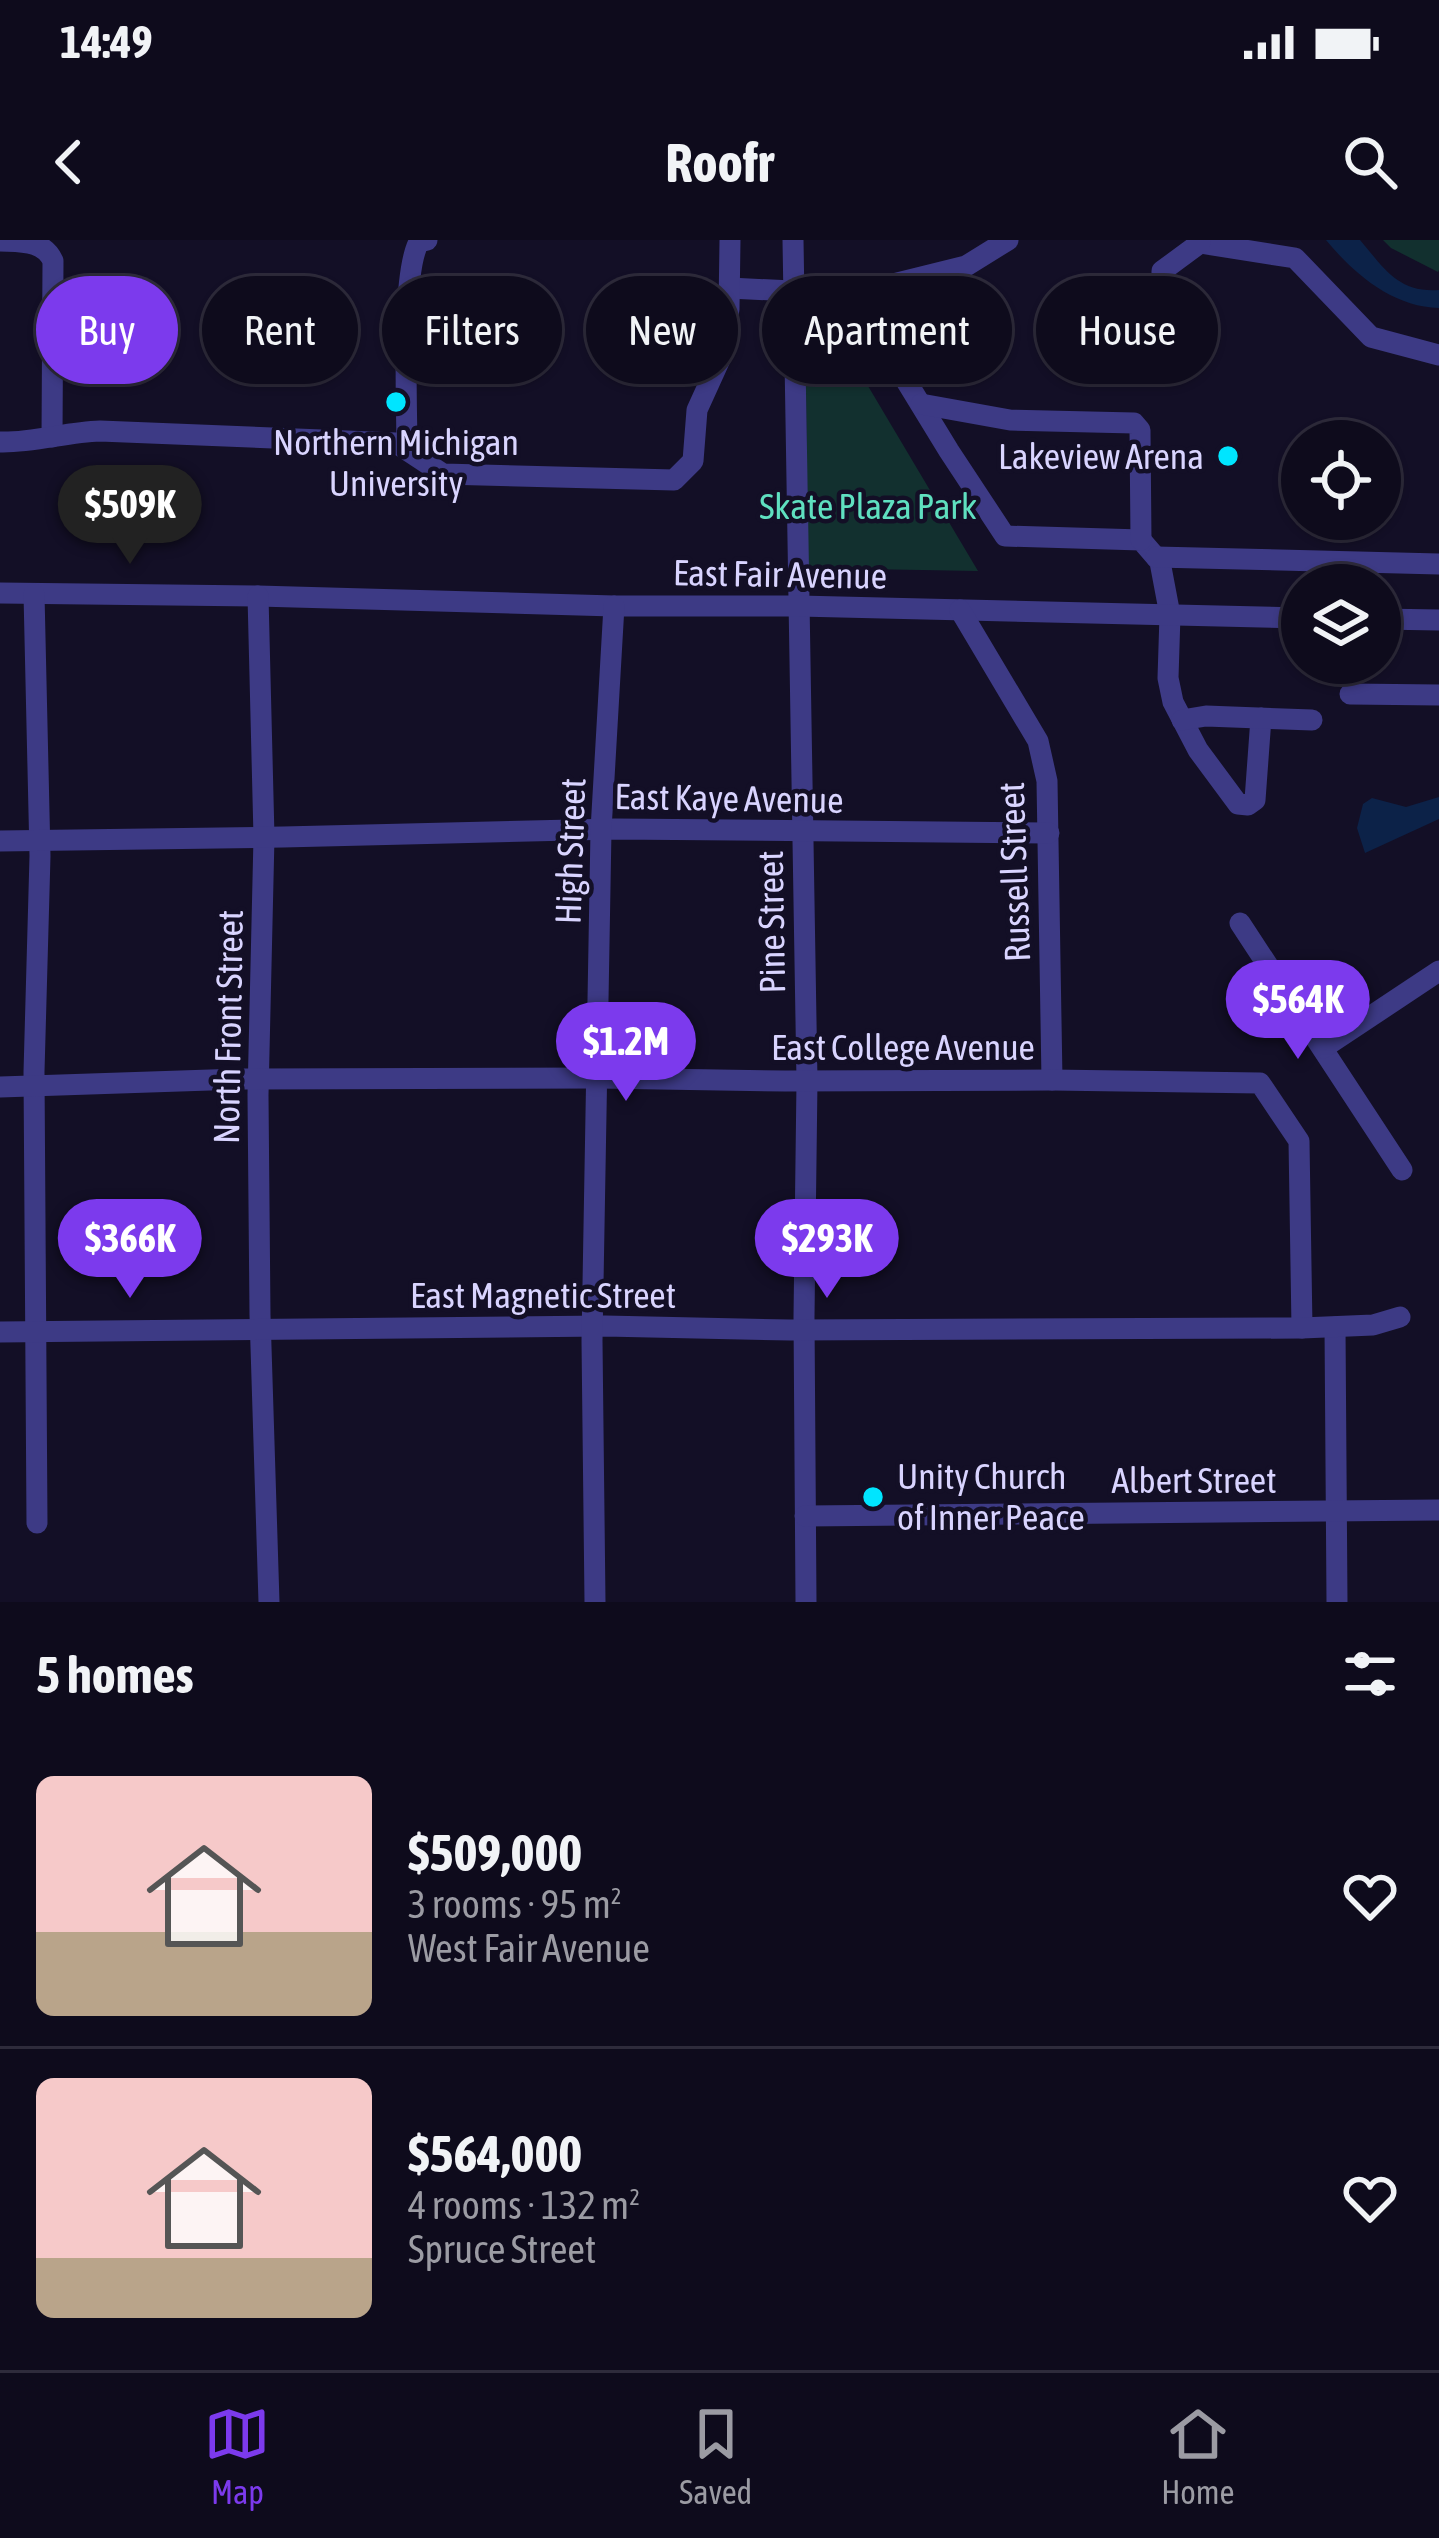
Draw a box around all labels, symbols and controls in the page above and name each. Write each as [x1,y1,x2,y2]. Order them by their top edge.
text: 14:49 [60,16,153,68]
icon: back [36,129,102,195]
icon: search [1337,129,1403,195]
text: Roofr [665,132,774,193]
chip: Buy [36,276,178,384]
chip: Rent [202,276,358,384]
chip: Filters [382,276,562,384]
chip: New [586,276,738,384]
chip: Apartment [762,276,1012,384]
chip: House [1036,276,1218,384]
marker: Northern Michigan University [383,389,409,415]
map controls [1281,420,1401,684]
button: locate [1281,420,1401,540]
place label: Northern Michigan University [273,421,519,504]
place label: Lakeview Arena [998,435,1204,477]
marker: Lakeview Arena [1215,443,1241,469]
pin: $509K [46,465,214,567]
text: $509K [85,482,175,526]
park label: Skate Plaza Park [759,485,977,527]
street label: East Fair Avenue [673,551,887,597]
button: layers [1281,564,1401,684]
street label: East Kaye Avenue [614,775,844,821]
street label: High Street [546,777,594,925]
street label: Russell Street [990,781,1038,963]
street label: Pine Street [749,850,793,994]
street label: North Front Street [205,910,251,1144]
pin: $564K [1214,960,1382,1062]
text: $564K [1253,977,1343,1021]
pin: $1.2M [542,1002,710,1104]
text: $1.2M [583,1019,669,1063]
street label: East College Avenue [771,1026,1035,1068]
pin: $366K [46,1199,214,1301]
pin: $293K [743,1199,911,1301]
text: $366K [85,1216,175,1260]
text: $293K [782,1216,872,1260]
street label: East Magnetic Street [410,1274,676,1316]
place label: Unity Church of Inner Peace [897,1455,1085,1538]
street label: Albert Street [1111,1459,1277,1501]
marker: Unity Church of Inner Peace [860,1484,886,1510]
icon: filters [1337,1641,1403,1707]
text: 5 homes [36,1645,194,1704]
text: $509,000 [408,1823,582,1882]
icon: home [132,1824,276,1968]
icon: heart [1337,1863,1403,1929]
text: 3 rooms · 95 m² [408,1882,622,1926]
text: West Fair Avenue [408,1926,650,1970]
text: $564,000 [408,2124,582,2183]
icon: home [132,2126,276,2270]
icon: heart [1337,2165,1403,2231]
text: 4 rooms · 132 m² [408,2183,640,2227]
text: Spruce Street [408,2227,596,2271]
tab: Map [204,2401,270,2511]
tab: Saved [679,2401,752,2511]
tab: Home [1161,2401,1235,2511]

